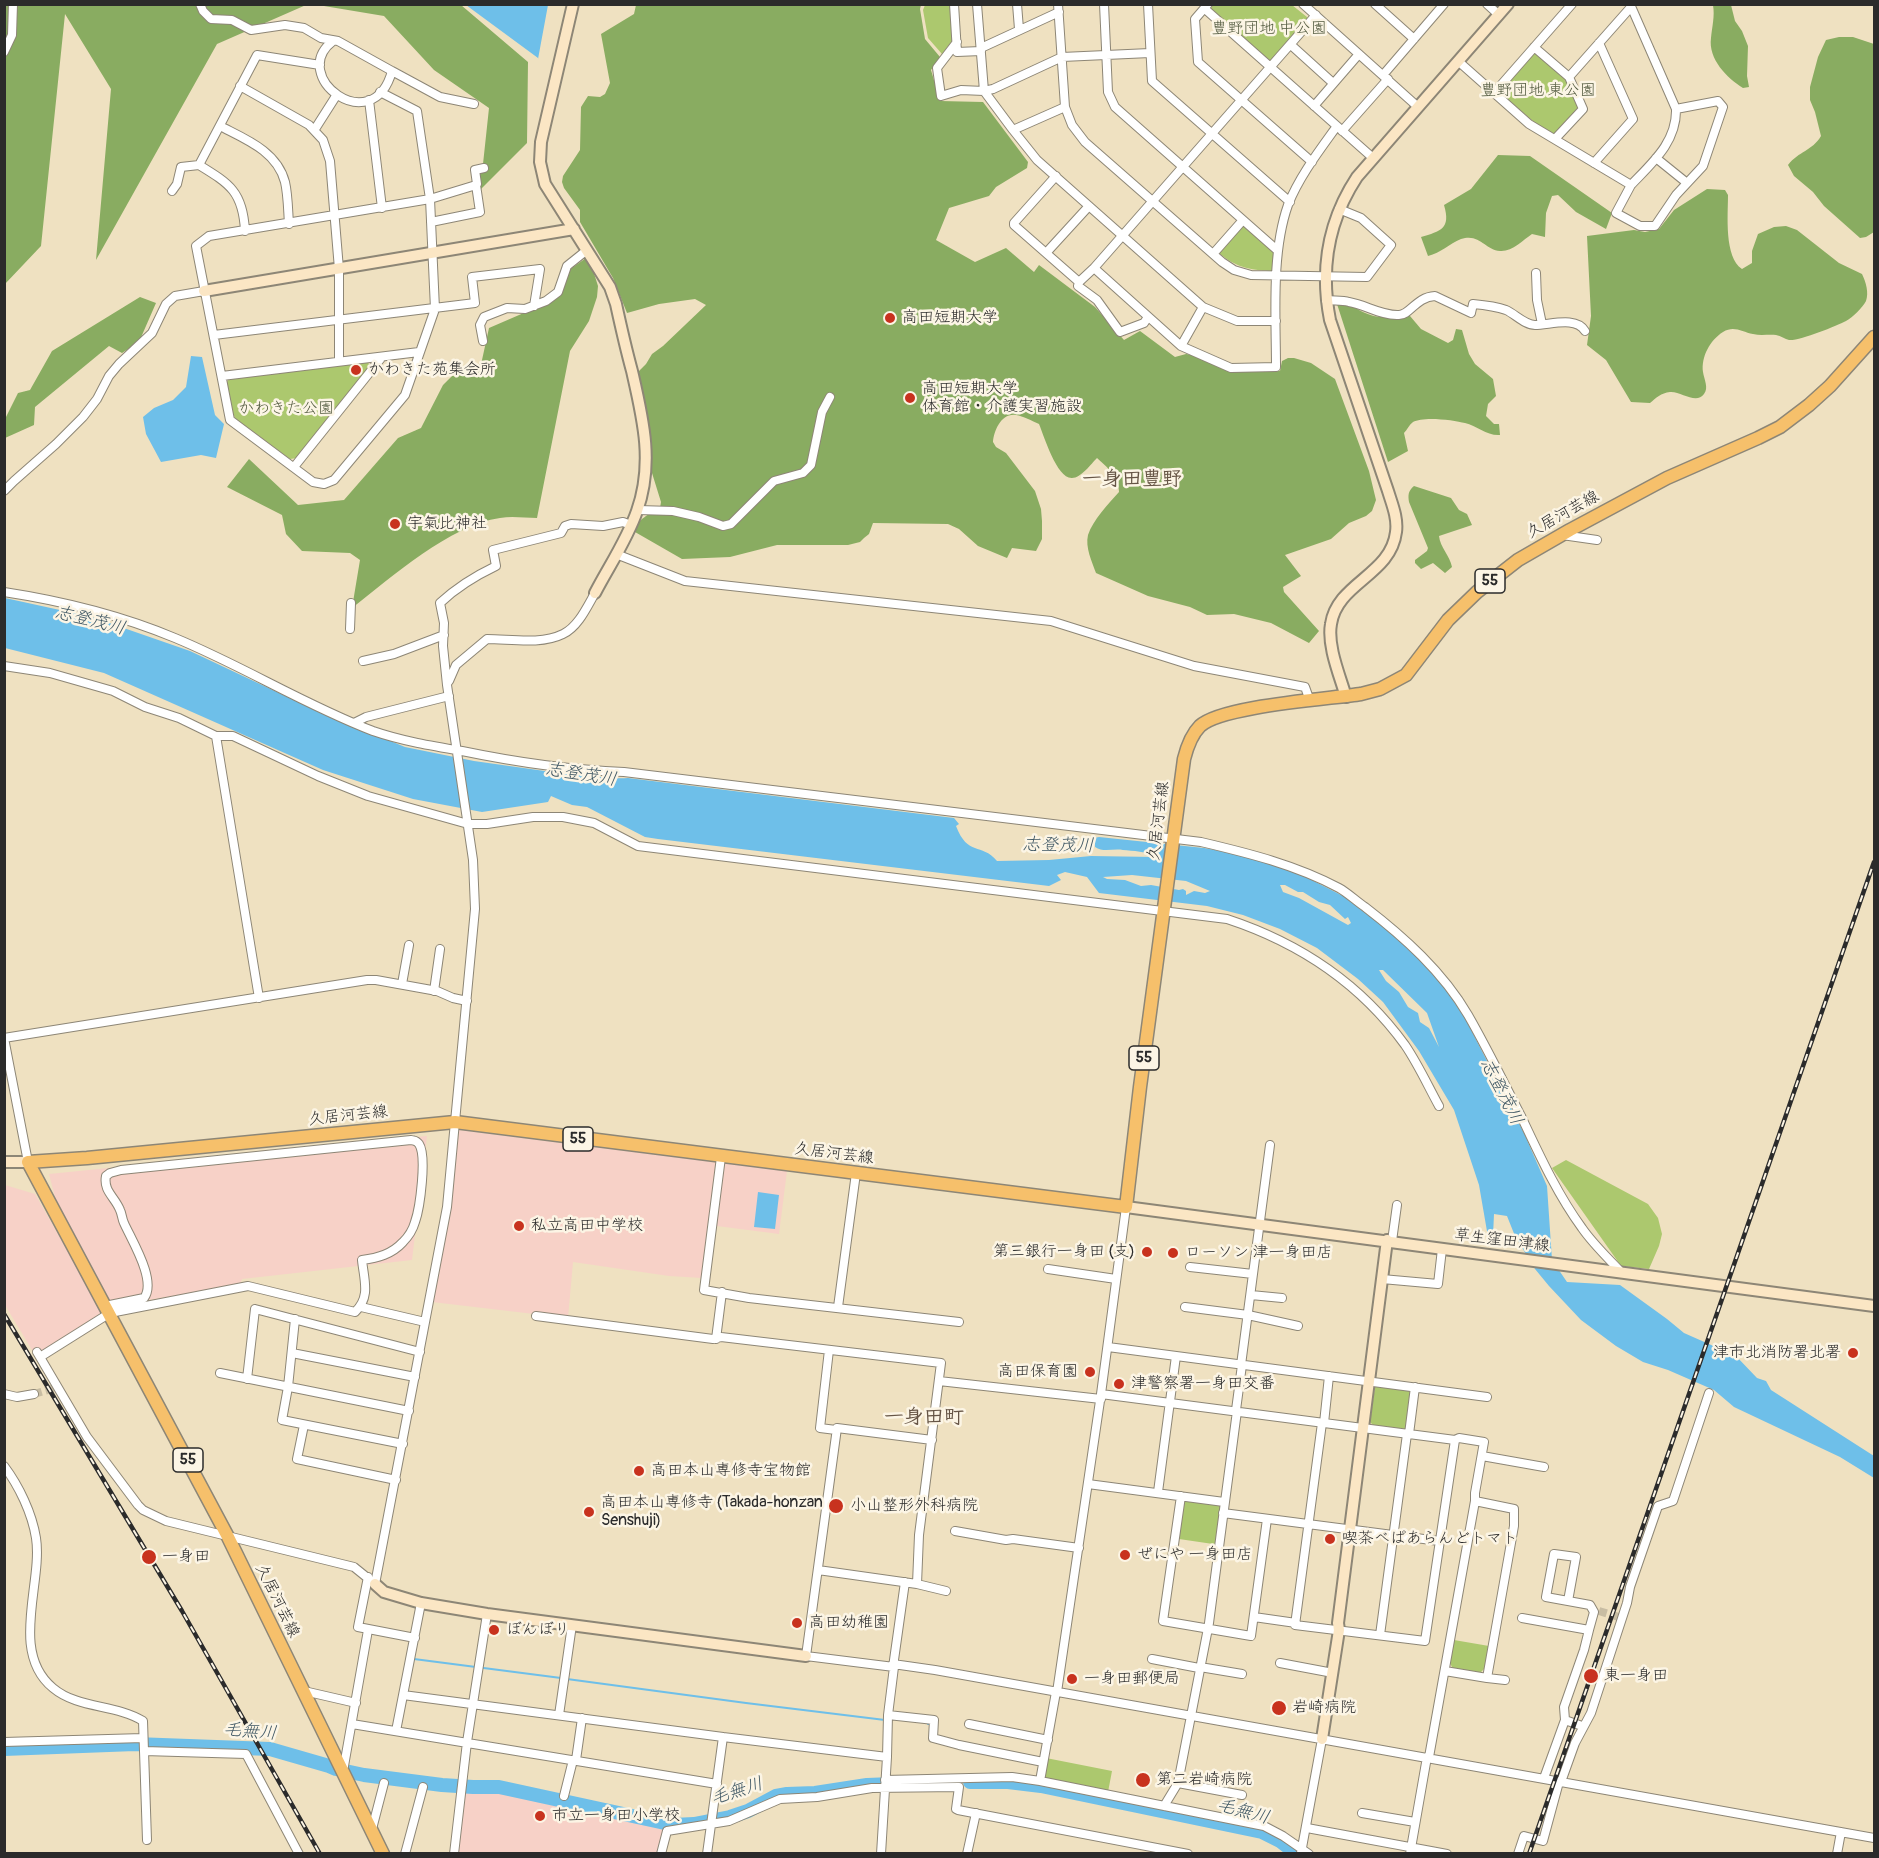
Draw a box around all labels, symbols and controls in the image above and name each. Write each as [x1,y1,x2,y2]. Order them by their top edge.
park label: 豊野団地 中公園 [1211,19,1327,39]
park label: 豊野団地 東公園 [1480,81,1596,101]
place label: 高田短期大学 [902,308,998,328]
marker: 高田短期大学 [883,311,897,325]
place label: かわきた苑集会所 [368,360,496,380]
marker: かわきた苑集会所 [349,363,363,377]
place label: 高田短期大学 体育館・介護実習施設 [922,379,1082,417]
marker: 高田短期大学 体育館・介護実習施設 [903,391,917,405]
park label: かわきた公園 [238,399,334,419]
district label: 一身田豊野 [1082,468,1182,492]
street label: 久居河芸線 [1523,487,1603,543]
place label: 宇氣比神社 [407,514,487,534]
marker: 宇氣比神社 [388,517,402,531]
road number: 55 [1475,569,1505,593]
water label: 志登茂川 [52,602,128,640]
water label: 志登茂川 [544,759,618,791]
street label: 久居河芸線 [1145,780,1173,862]
water label: 志登茂川 [1022,835,1094,857]
road number: 55 [1129,1046,1159,1070]
water label: 志登茂川 [1475,1055,1527,1129]
street label: 久居河芸線 [307,1102,389,1130]
road number: 55 [563,1127,593,1151]
street label: 久居河芸線 [793,1140,875,1168]
place label: 私立高田中学校 [531,1216,643,1236]
marker: 私立高田中学校 [512,1219,526,1233]
street label: 草生窪田津線 [1453,1226,1551,1256]
place label: 第三銀行一身田 (支) [993,1242,1135,1262]
place label: ローソン 津一身田店 [1185,1243,1332,1263]
marker: 第三銀行一身田 (支) [1140,1245,1154,1259]
marker: ローソン 津一身田店 [1166,1246,1180,1260]
place label: 津市北消防署北署 [1713,1343,1841,1363]
marker: 津市北消防署北署 [1846,1346,1860,1360]
place label: 高田保育園 [998,1362,1078,1382]
marker: 高田保育園 [1083,1365,1097,1379]
place label: 津警察署一身田交番 [1131,1374,1275,1394]
marker: 津警察署一身田交番 [1112,1377,1126,1391]
district label: 一身田町 [884,1406,964,1430]
road number: 55 [173,1448,203,1472]
place label: 高田本山専修寺宝物館 [651,1461,811,1481]
marker: 高田本山専修寺宝物館 [632,1464,646,1478]
place label: 高田本山専修寺 (Takada-honzan Senshuji) [601,1493,823,1531]
place label: 小山整形外科病院 [850,1496,978,1516]
marker: 小山整形外科病院 [827,1497,845,1515]
marker: 高田本山専修寺 (Takada-honzan Senshuji) [582,1505,596,1519]
place label: 喫茶べぱあらんどトマト [1342,1529,1518,1549]
marker: 喫茶べぱあらんどトマト [1323,1532,1337,1546]
place label: ぜにや 一身田店 [1137,1545,1252,1565]
place label: 一身田 [162,1547,210,1567]
marker: 一身田 [140,1548,158,1566]
marker: ぜにや 一身田店 [1118,1548,1132,1562]
street label: 久居河芸線 [251,1561,303,1641]
place label: 高田幼稚園 [809,1613,889,1633]
marker: 高田幼稚園 [790,1616,804,1630]
place label: ぼんぼり [506,1620,570,1640]
marker: ぼんぼり [487,1623,501,1637]
place label: 東一身田 [1604,1666,1668,1686]
marker: 東一身田 [1582,1667,1600,1685]
place label: 一身田郵便局 [1084,1669,1180,1689]
marker: 一身田郵便局 [1065,1672,1079,1686]
place label: 岩崎病院 [1292,1698,1356,1718]
marker: 岩崎病院 [1270,1699,1288,1717]
water label: 毛無川 [222,1719,278,1745]
place label: 第二岩崎病院 [1156,1770,1252,1790]
marker: 第二岩崎病院 [1134,1771,1152,1789]
water label: 毛無川 [708,1773,766,1811]
water label: 毛無川 [1214,1795,1272,1829]
place label: 市立一身田小学校 [552,1806,680,1826]
marker: 市立一身田小学校 [533,1809,547,1823]

